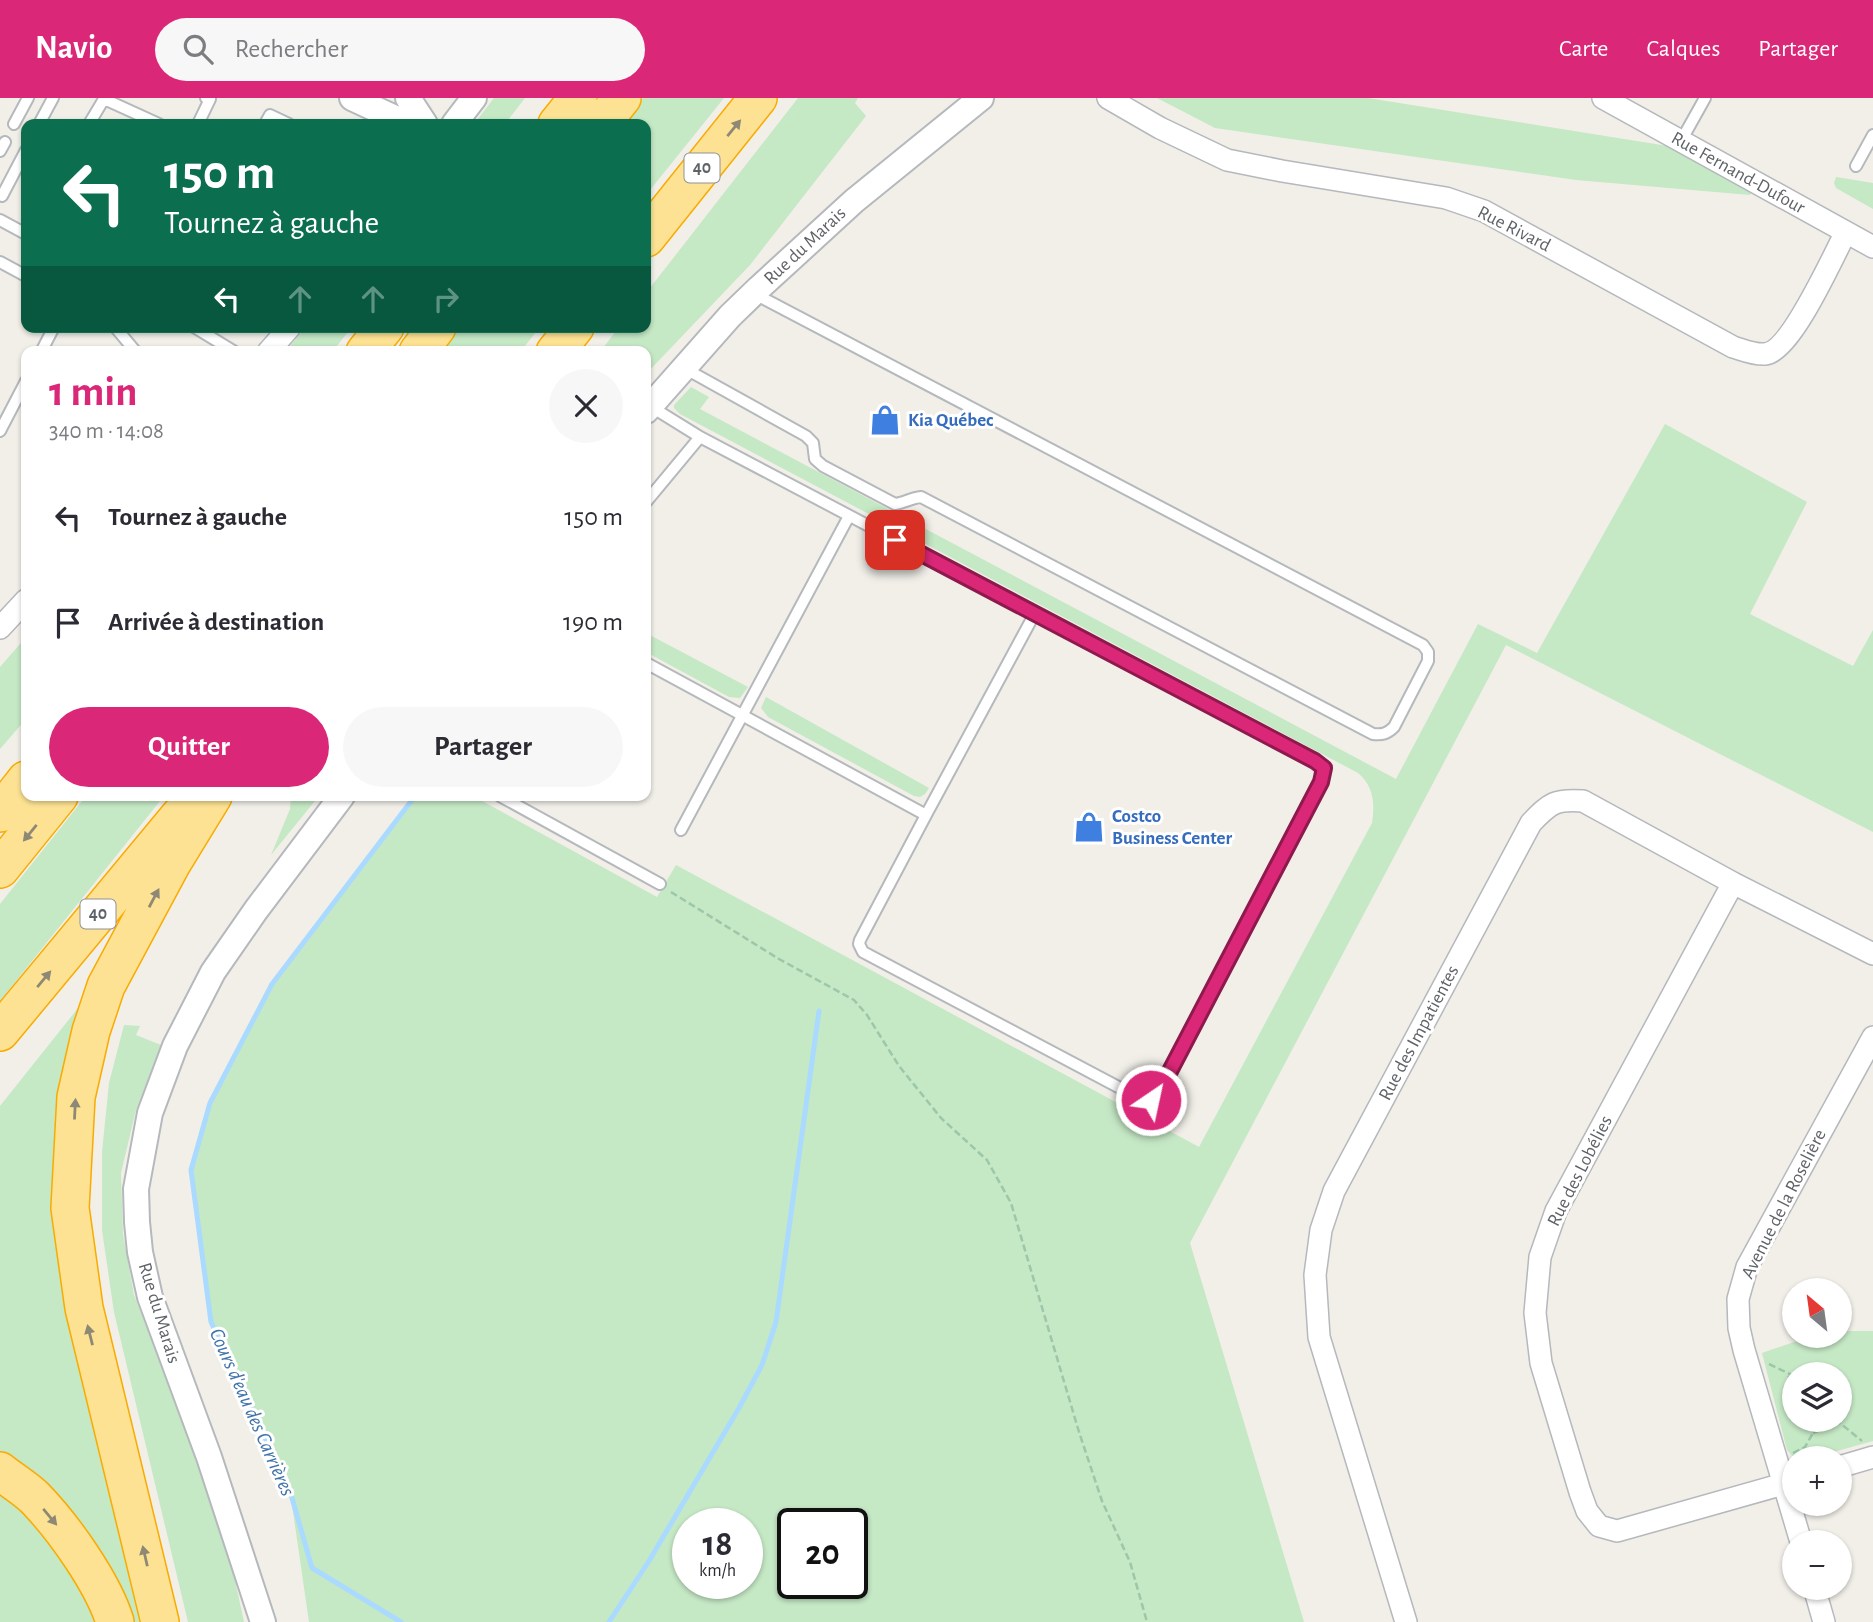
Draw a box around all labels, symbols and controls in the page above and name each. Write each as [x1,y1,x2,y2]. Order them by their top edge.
search box [155,18,645,81]
icon: search [179,30,217,68]
text: Navio [35,32,113,65]
text: Rechercher [235,36,348,62]
text: Carte [1559,37,1608,61]
text: Calques [1646,37,1720,61]
text: Partager [1758,37,1838,61]
one-way arrow [727,119,742,137]
street label: Rue Fernand-Dufour [1668,128,1808,218]
icon: left [49,147,140,238]
text: 150 m [164,149,275,198]
road number: 40 [684,154,720,182]
street label: Rue Rivard [1474,203,1554,255]
street label: Rue du Marais [760,204,850,288]
text: Tournez à gauche [164,207,379,239]
icon: left [208,280,246,318]
icon: ahead [281,280,319,318]
icon: ahead [354,280,392,318]
icon: right [427,280,465,318]
button: close [549,369,623,443]
text: 1 min [49,371,138,413]
shop icon: Kia Québec [868,403,902,437]
place label: Kia Québec [908,411,994,430]
text: 340 m · 14:08 [49,420,164,443]
icon: left [49,499,87,537]
text: Tournez à gauche [108,504,287,530]
text: 150 m [564,504,623,530]
pin [865,510,925,570]
icon: arrive [876,521,914,559]
icon: arrive [49,604,87,642]
text: Arrivée à destination [108,609,324,635]
text: 190 m [563,609,623,635]
button: Quitter [49,707,329,787]
button: Partager [343,707,623,787]
place label: Costco Business Center [1112,807,1232,848]
shop icon: Costco Business Center [1072,810,1106,844]
one-way arrow [22,823,37,841]
one-way arrow [148,888,160,908]
road number: 40 [80,900,116,928]
street label: Rue des Impatientes [1375,962,1463,1104]
one-way arrow [36,971,51,989]
position arrow [1114,1063,1188,1137]
one-way arrow [70,1098,81,1120]
street label: Rue des Lobélies [1544,1113,1616,1229]
street label: Avenue de la Roselière [1738,1126,1830,1282]
street label: Rue du Marais [135,1260,183,1366]
north arrow [1782,1278,1852,1348]
map controls [1782,1278,1852,1600]
one-way arrow [84,1324,95,1346]
water label: Cours d'eau des Carrières [206,1325,299,1499]
button: layers [1782,1362,1852,1432]
button: + [1782,1446,1852,1516]
one-way arrow [42,1508,58,1526]
speed limit sign: 20 [777,1508,868,1599]
text: 18 [703,1527,732,1562]
button: − [1782,1530,1852,1600]
one-way arrow [139,1545,150,1567]
text: km/h [699,1562,736,1580]

